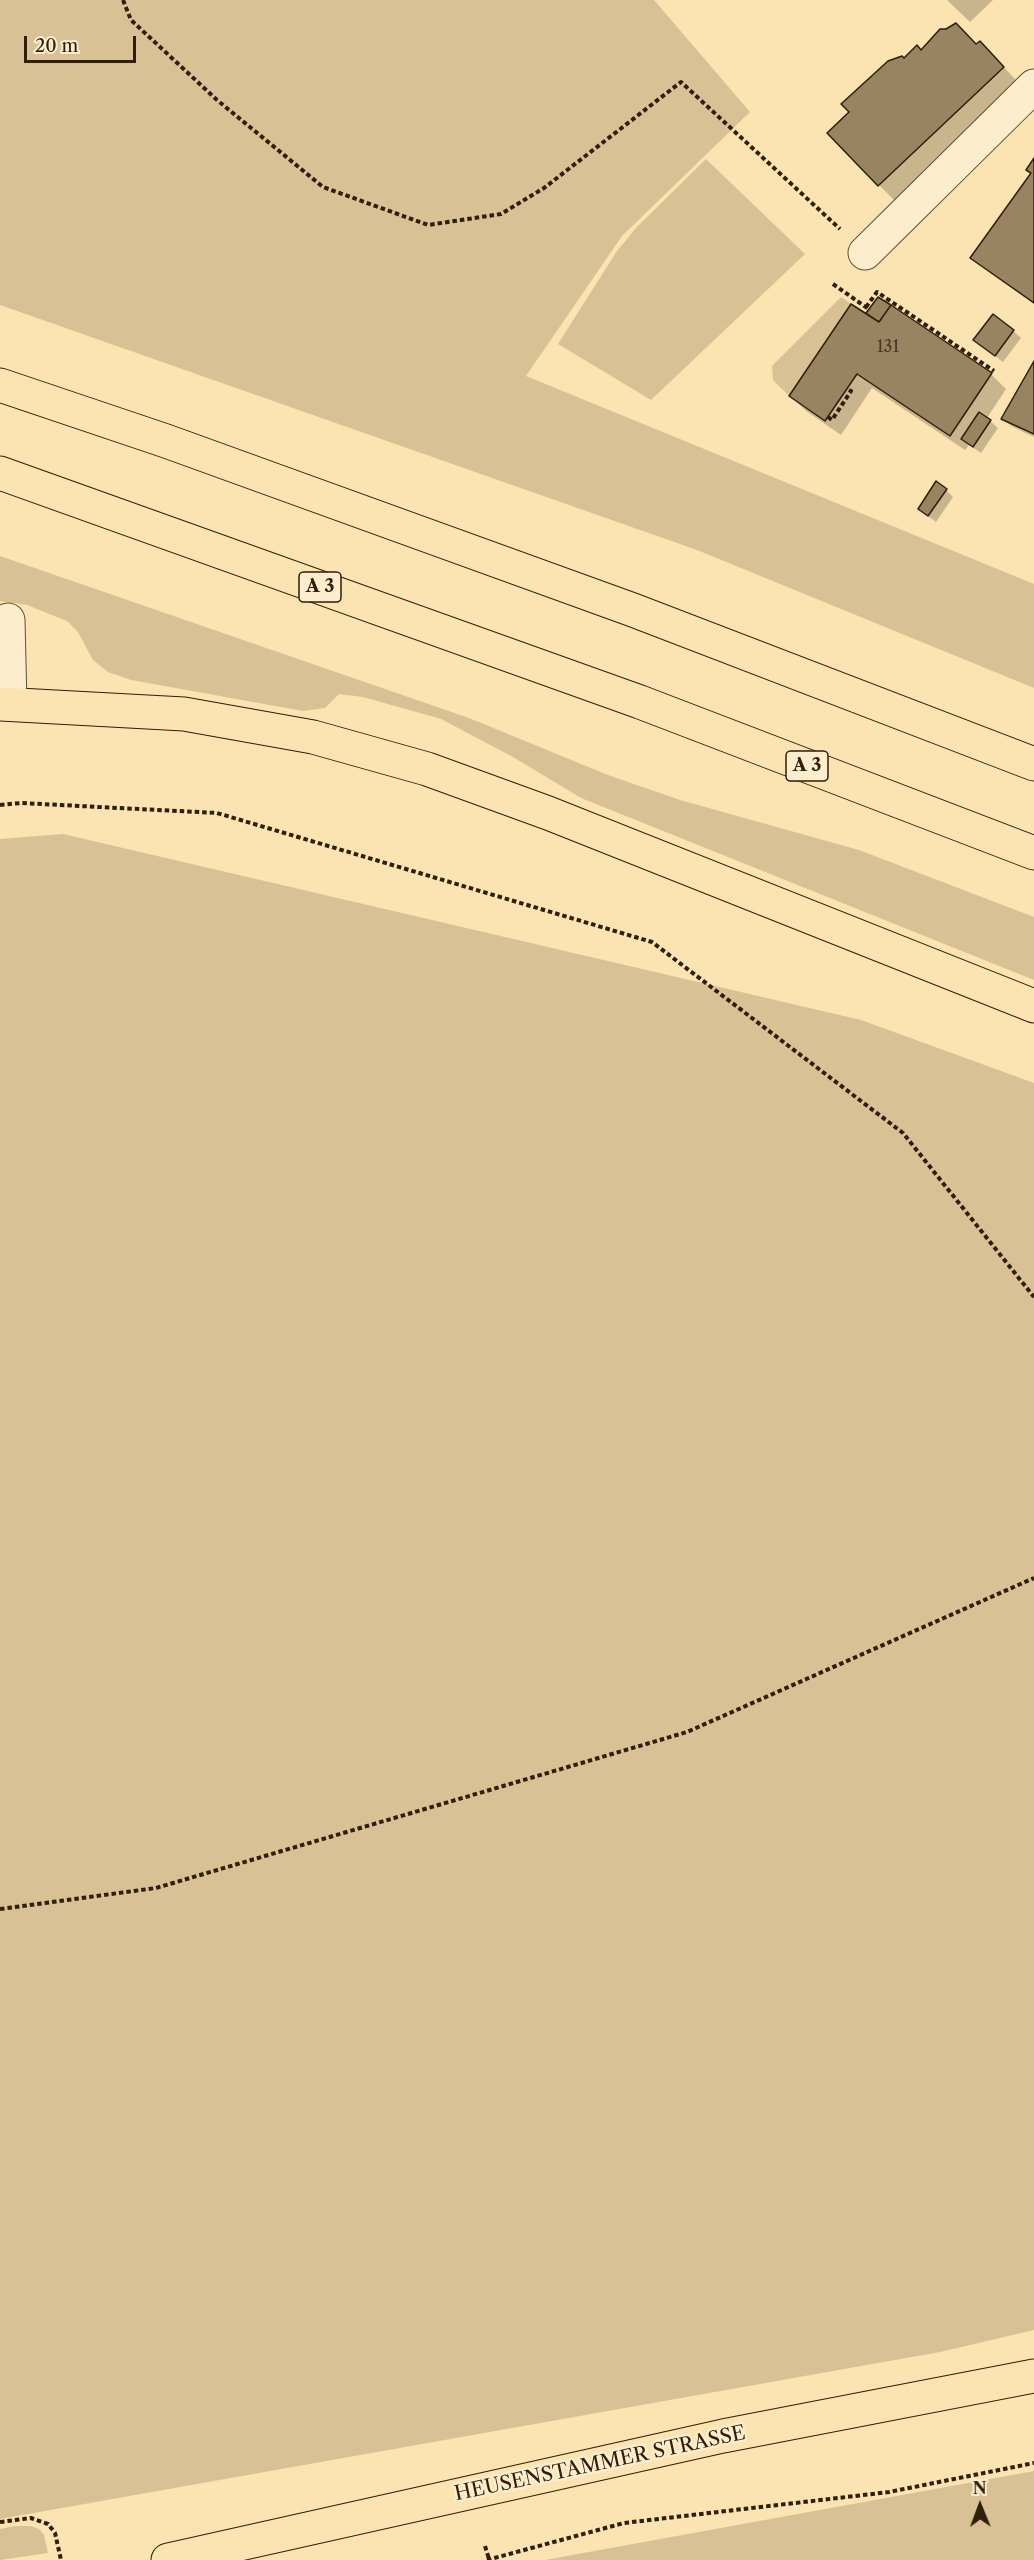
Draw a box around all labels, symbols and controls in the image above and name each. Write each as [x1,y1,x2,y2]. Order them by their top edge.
scale bar [27,24,140,62]
text: 20 m [35,35,78,57]
house number: 131 [877,337,899,357]
road number: A 3 [299,572,341,602]
road number: A 3 [786,751,828,781]
street label: HEUSENSTAMMER STRASSE [452,2421,748,2507]
north arrow [950,2476,1010,2536]
text: N [973,2478,987,2498]

